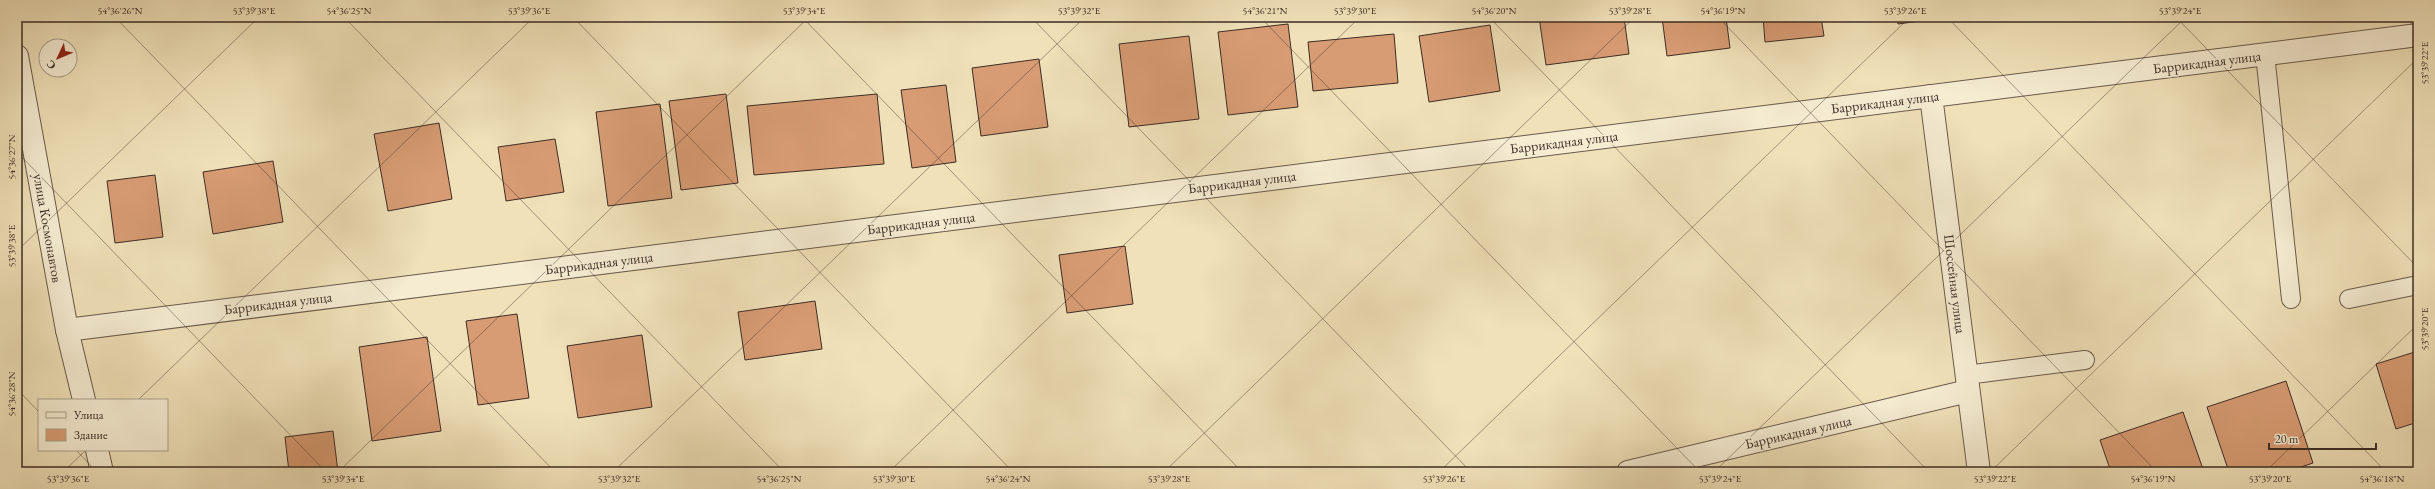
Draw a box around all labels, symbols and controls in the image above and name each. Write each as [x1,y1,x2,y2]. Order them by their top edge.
text: 54°36'26"N [98,4,143,17]
text: 53°39'38"E [233,4,276,17]
text: 54°36'25"N [327,4,372,17]
text: 53°39'36"E [508,4,551,17]
text: 53°39'34"E [783,4,826,17]
text: 53°39'32"E [1058,4,1101,17]
text: 54°36'21"N [1243,4,1288,17]
text: 53°39'30"E [1334,4,1377,17]
text: 54°36'20"N [1472,4,1517,17]
text: 53°39'28"E [1609,4,1652,17]
text: 54°36'19"N [1701,4,1746,17]
text: 53°39'26"E [1884,4,1927,17]
text: 53°39'24"E [2159,4,2202,17]
north arrow [38,38,78,78]
text: 53°39'22"E [2418,41,2431,84]
street label: Баррикадная улица [2152,46,2262,78]
text: С [43,57,59,73]
street label: Баррикадная улица [1830,86,1940,118]
street label: Баррикадная улица [1509,126,1619,158]
text: 54°36'27"N [5,134,18,179]
street label: Баррикадная улица [1187,166,1297,198]
street label: улица Космонавтов [30,172,66,284]
street label: Баррикадная улица [866,207,976,239]
text: 53°39'38"E [5,224,18,267]
street label: Шоссейная улица [1940,233,1970,335]
street label: Баррикадная улица [544,247,654,279]
street label: Баррикадная улица [223,287,333,319]
text: 53°39'20"E [2418,307,2431,350]
text: 54°36'28"N [5,371,18,416]
legend [38,399,168,451]
text: Улица [73,407,104,423]
street label: Баррикадная улица [1743,411,1853,453]
scale bar [2269,425,2376,451]
text: Здание [74,427,108,443]
text: 20 m [2275,431,2299,447]
text: 53°39'36"E [47,472,90,485]
text: 53°39'34"E [322,472,365,485]
text: 53°39'32"E [598,472,641,485]
text: 54°36'25"N [757,472,802,485]
text: 53°39'30"E [873,472,916,485]
text: 54°36'24"N [986,472,1031,485]
text: 53°39'28"E [1148,472,1191,485]
text: 53°39'26"E [1423,472,1466,485]
text: 53°39'24"E [1699,472,1742,485]
text: 53°39'22"E [1974,472,2017,485]
text: 54°36'19"N [2131,472,2176,485]
text: 53°39'20"E [2249,472,2292,485]
text: 54°36'18"N [2360,472,2405,485]

